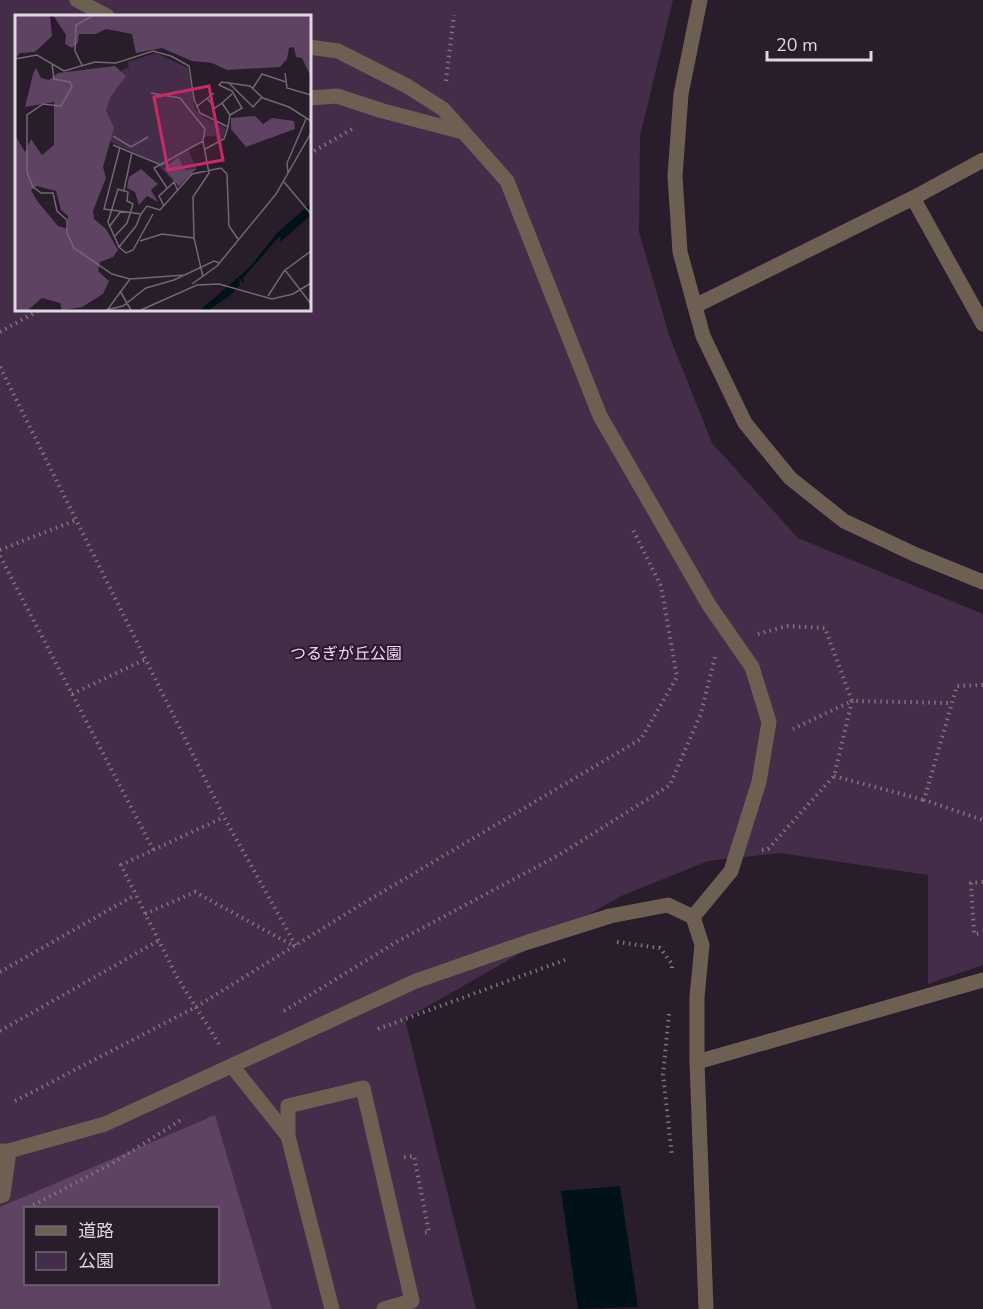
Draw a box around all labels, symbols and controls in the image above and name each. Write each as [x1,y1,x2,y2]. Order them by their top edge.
inset map [15,15,310,310]
scale bar [767,24,870,62]
text: 20 m [776,33,818,57]
park label: つるぎが丘公園 [290,643,402,665]
legend [24,1207,219,1285]
text: 道路 [78,1219,114,1243]
text: 公園 [78,1249,114,1273]

